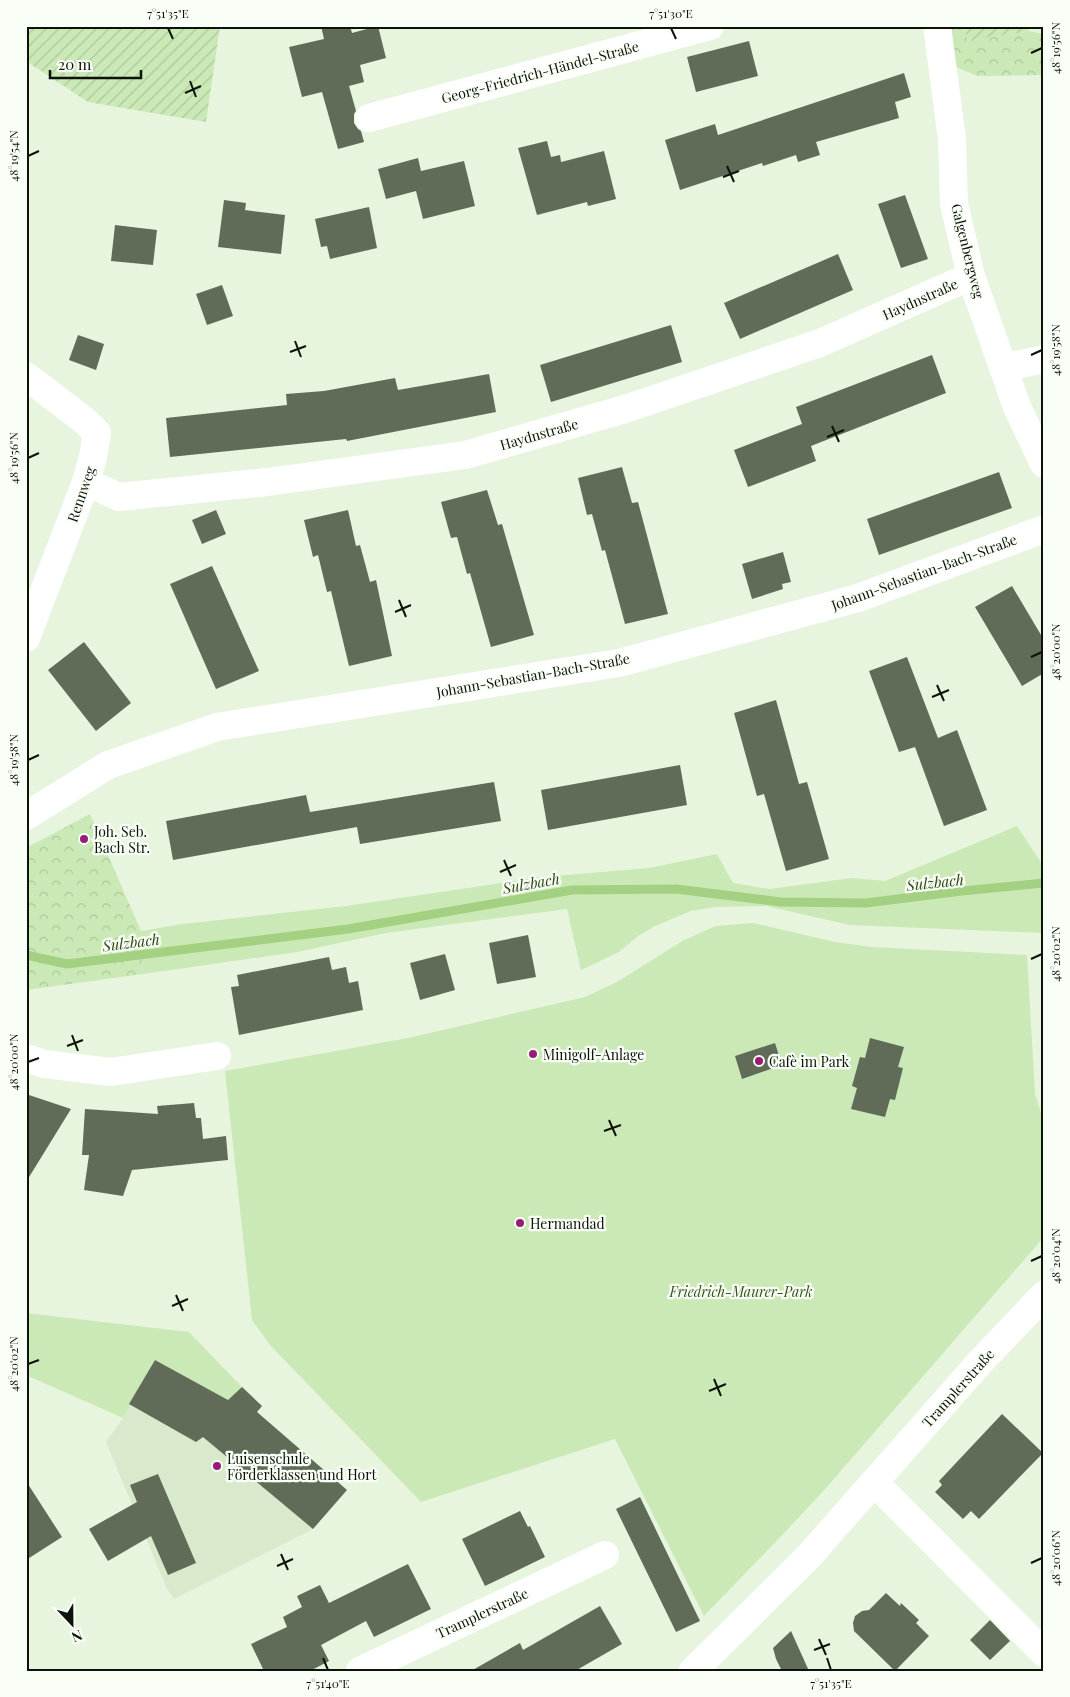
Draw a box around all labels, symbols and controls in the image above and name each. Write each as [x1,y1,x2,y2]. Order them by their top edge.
text: 7°51'35"E [147,5,189,21]
text: 7°51'30"E [649,5,693,21]
text: 48°19'56"N [1047,22,1063,74]
street label: Georg-Friedrich-Händel-Straße [439,36,641,108]
scale bar [50,48,141,80]
text: 20 m [58,54,92,74]
text: 48°19'54"N [5,130,21,182]
street label: Galgenbergweg [947,202,989,301]
street label: Haydnstraße [879,274,961,324]
text: 48°19'58"N [1047,323,1063,376]
street label: Haydnstraße [498,414,580,454]
text: 48°19'56"N [5,432,21,484]
street label: Rennweg [63,463,100,524]
street label: Johann-Sebastian-Bach-Straße [828,530,1019,615]
text: 48°20'00"N [1047,623,1063,681]
street label: Johann-Sebastian-Bach-Straße [434,649,631,702]
text: 48°19'58"N [5,733,21,786]
place label: Joh. Seb. Bach Str. [93,822,150,857]
marker: Joh. Seb. Bach Str. [78,833,90,845]
water label: Sulzbach [500,868,561,898]
water label: Sulzbach [904,869,965,895]
text: 48°20'02"N [1047,926,1063,982]
water label: Sulzbach [100,929,161,956]
text: 48°20'00"N [5,1033,21,1091]
place label: Minigolf-Anlage [543,1045,644,1064]
marker: Minigolf-Anlage [527,1048,539,1060]
place label: Cafè im Park [769,1052,850,1071]
marker: Cafè im Park [753,1055,765,1067]
place label: Hermandad [530,1214,605,1233]
marker: Hermandad [514,1217,526,1229]
text: 48°20'04"N [1047,1228,1063,1284]
park label: Friedrich-Maurer-Park [669,1282,812,1301]
text: 48°20'02"N [5,1336,21,1392]
street label: Tramplerstraße [918,1345,998,1431]
place label: Luisenschule Förderklassen und Hort [227,1449,377,1484]
marker: Luisenschule Förderklassen und Hort [211,1460,223,1472]
text: 48°20'06"N [1047,1529,1063,1586]
street label: Tramplerstraße [433,1583,531,1643]
north arrow [48,1600,98,1650]
text: N [69,1626,85,1647]
text: 7°51'40"E [306,1675,350,1691]
text: 7°51'35"E [810,1675,852,1691]

